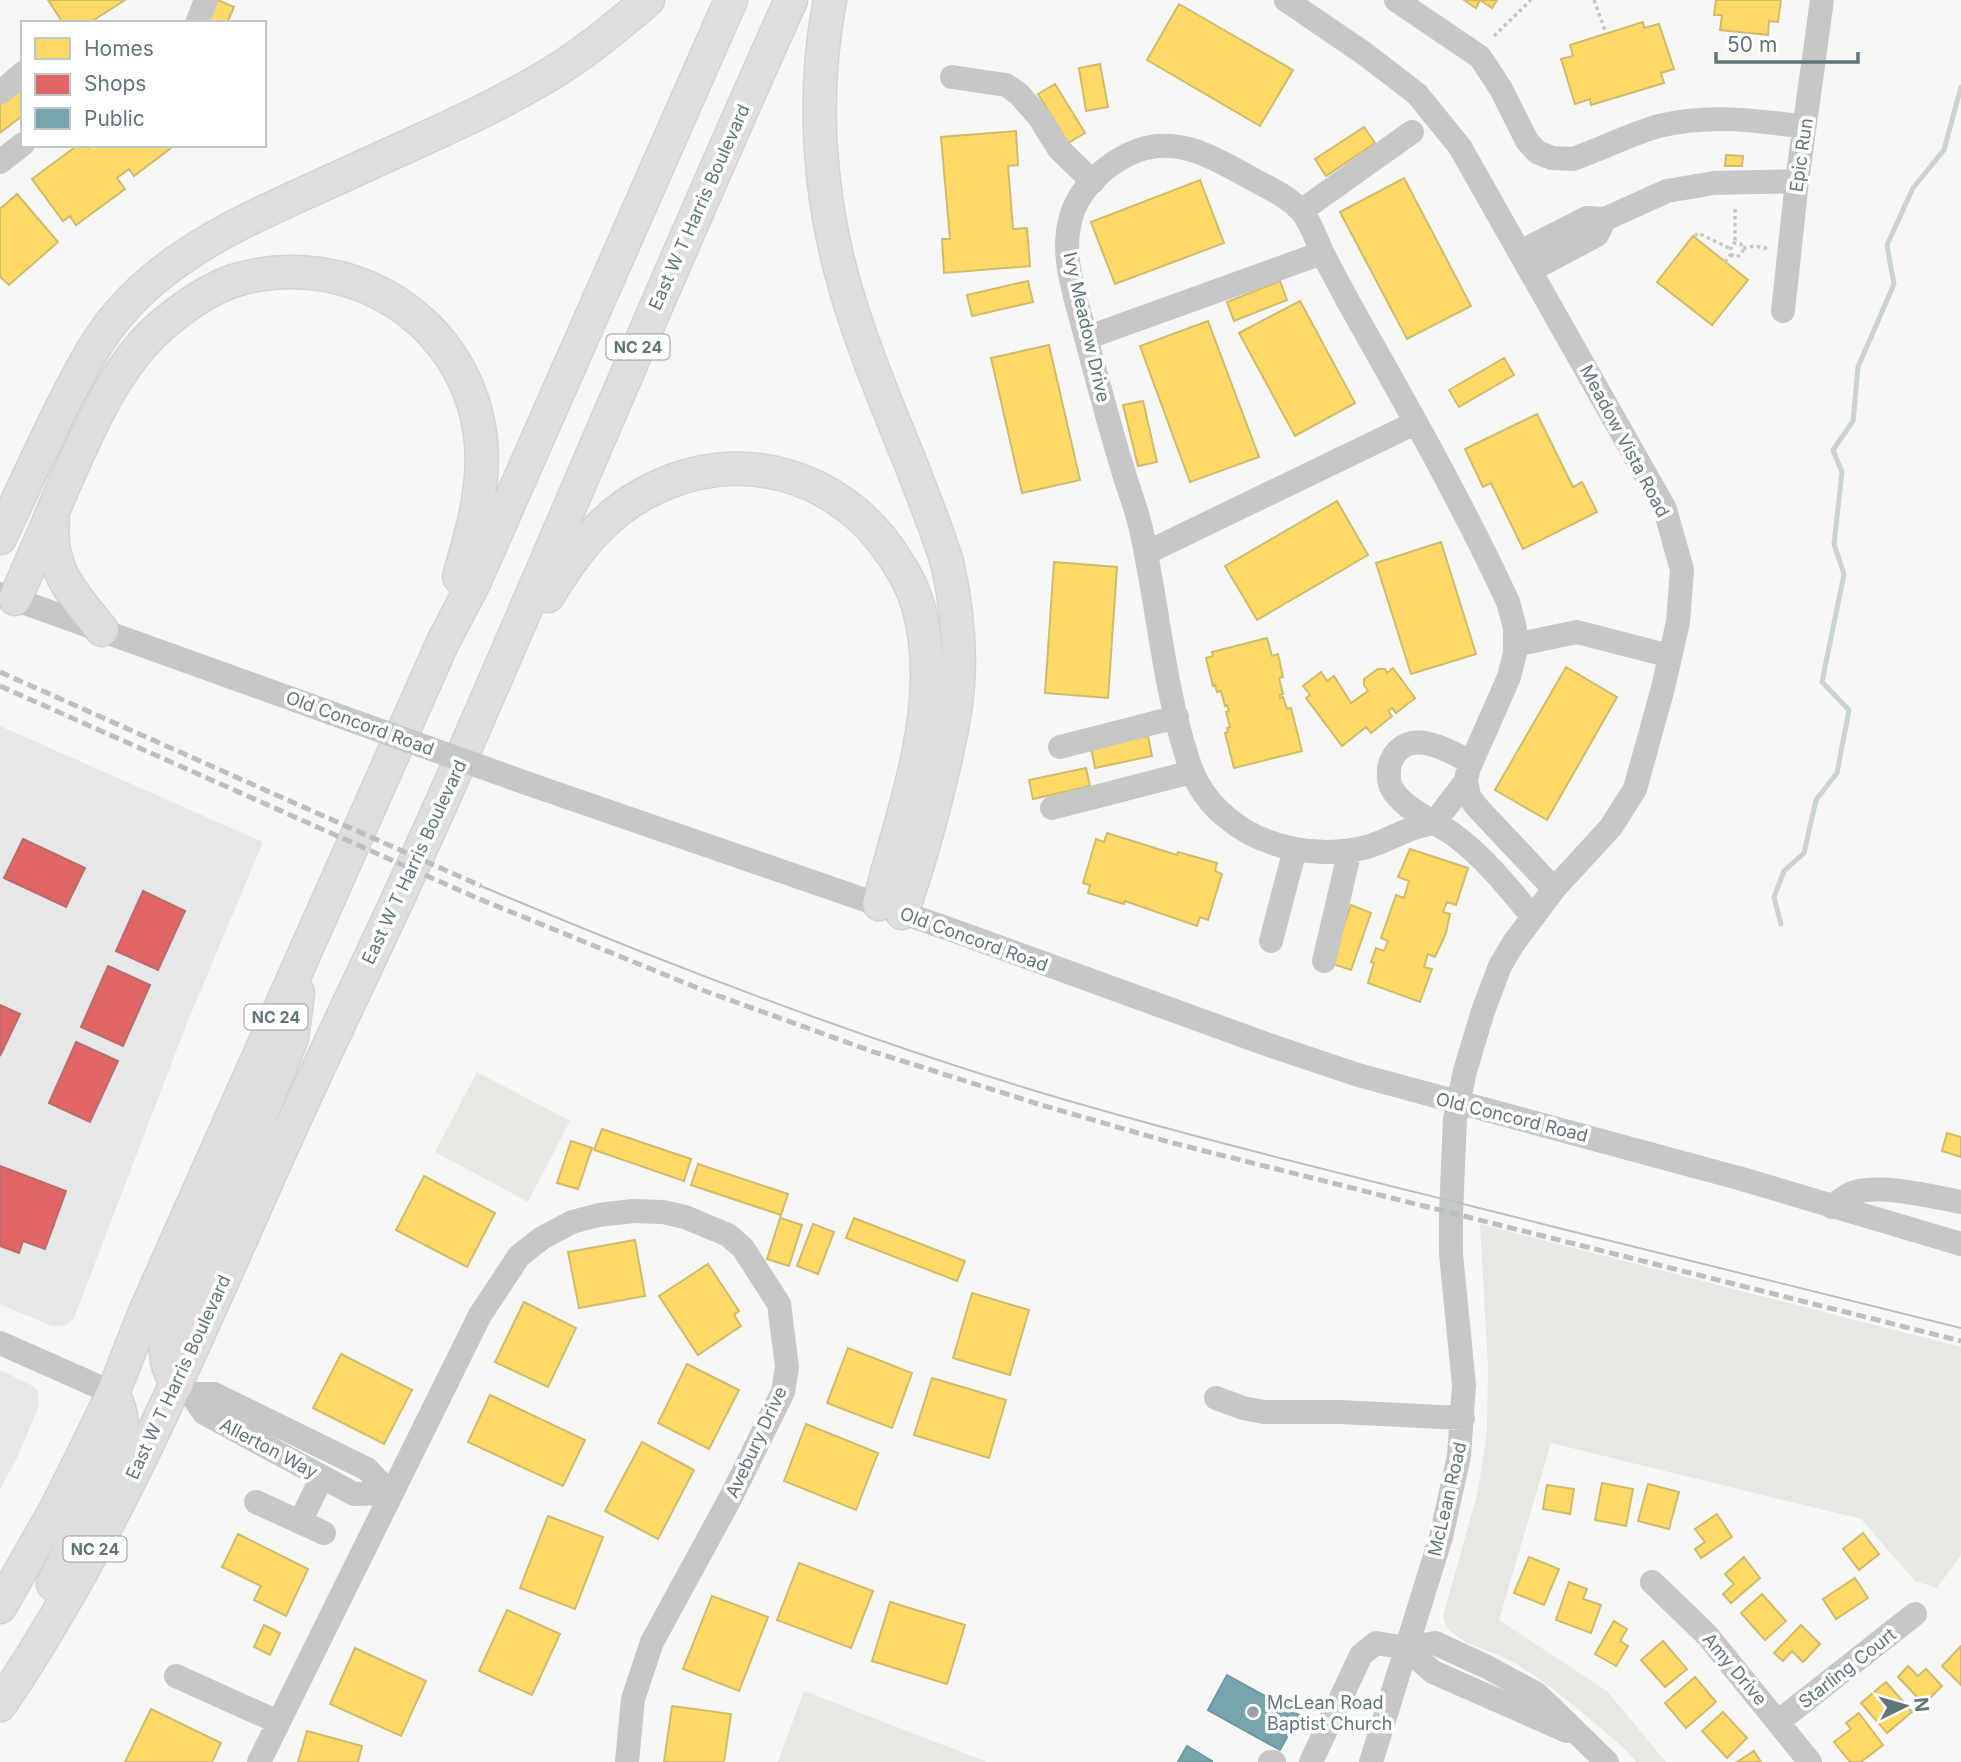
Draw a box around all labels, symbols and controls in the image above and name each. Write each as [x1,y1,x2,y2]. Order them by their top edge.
legend [21,21,266,147]
scale bar [1716,21,1858,65]
text: 50 m [1727,32,1777,57]
text: Homes [84,36,154,61]
text: Shops [84,71,146,96]
street label: East W T Harris Boulevard [644,101,754,313]
text: Public [84,106,145,131]
street label: Epic Run [1785,117,1817,193]
street label: Ivy Meadow Drive [1060,250,1114,404]
road number: NC 24 [606,334,670,360]
street label: Meadow Vista Road [1576,361,1674,521]
street label: Old Concord Road [283,686,437,760]
street label: East W T Harris Boulevard [357,757,471,967]
street label: Old Concord Road [897,902,1051,976]
road number: NC 24 [244,1004,308,1030]
street label: Old Concord Road [1434,1088,1590,1146]
street label: East W T Harris Boulevard [121,1272,235,1482]
street label: Avebury Drive [721,1383,791,1501]
street label: Allerton Way [217,1413,321,1483]
street label: McLean Road [1424,1440,1470,1558]
road number: NC 24 [64,1536,126,1562]
street label: Starling Court [1794,1623,1900,1713]
street label: Amy Drive [1699,1629,1771,1709]
north arrow [1870,1671,1940,1741]
place label: McLean Road Baptist Church [1267,1692,1392,1734]
text: N [1909,1696,1934,1713]
marker: McLean Road Baptist Church [1245,1704,1261,1720]

